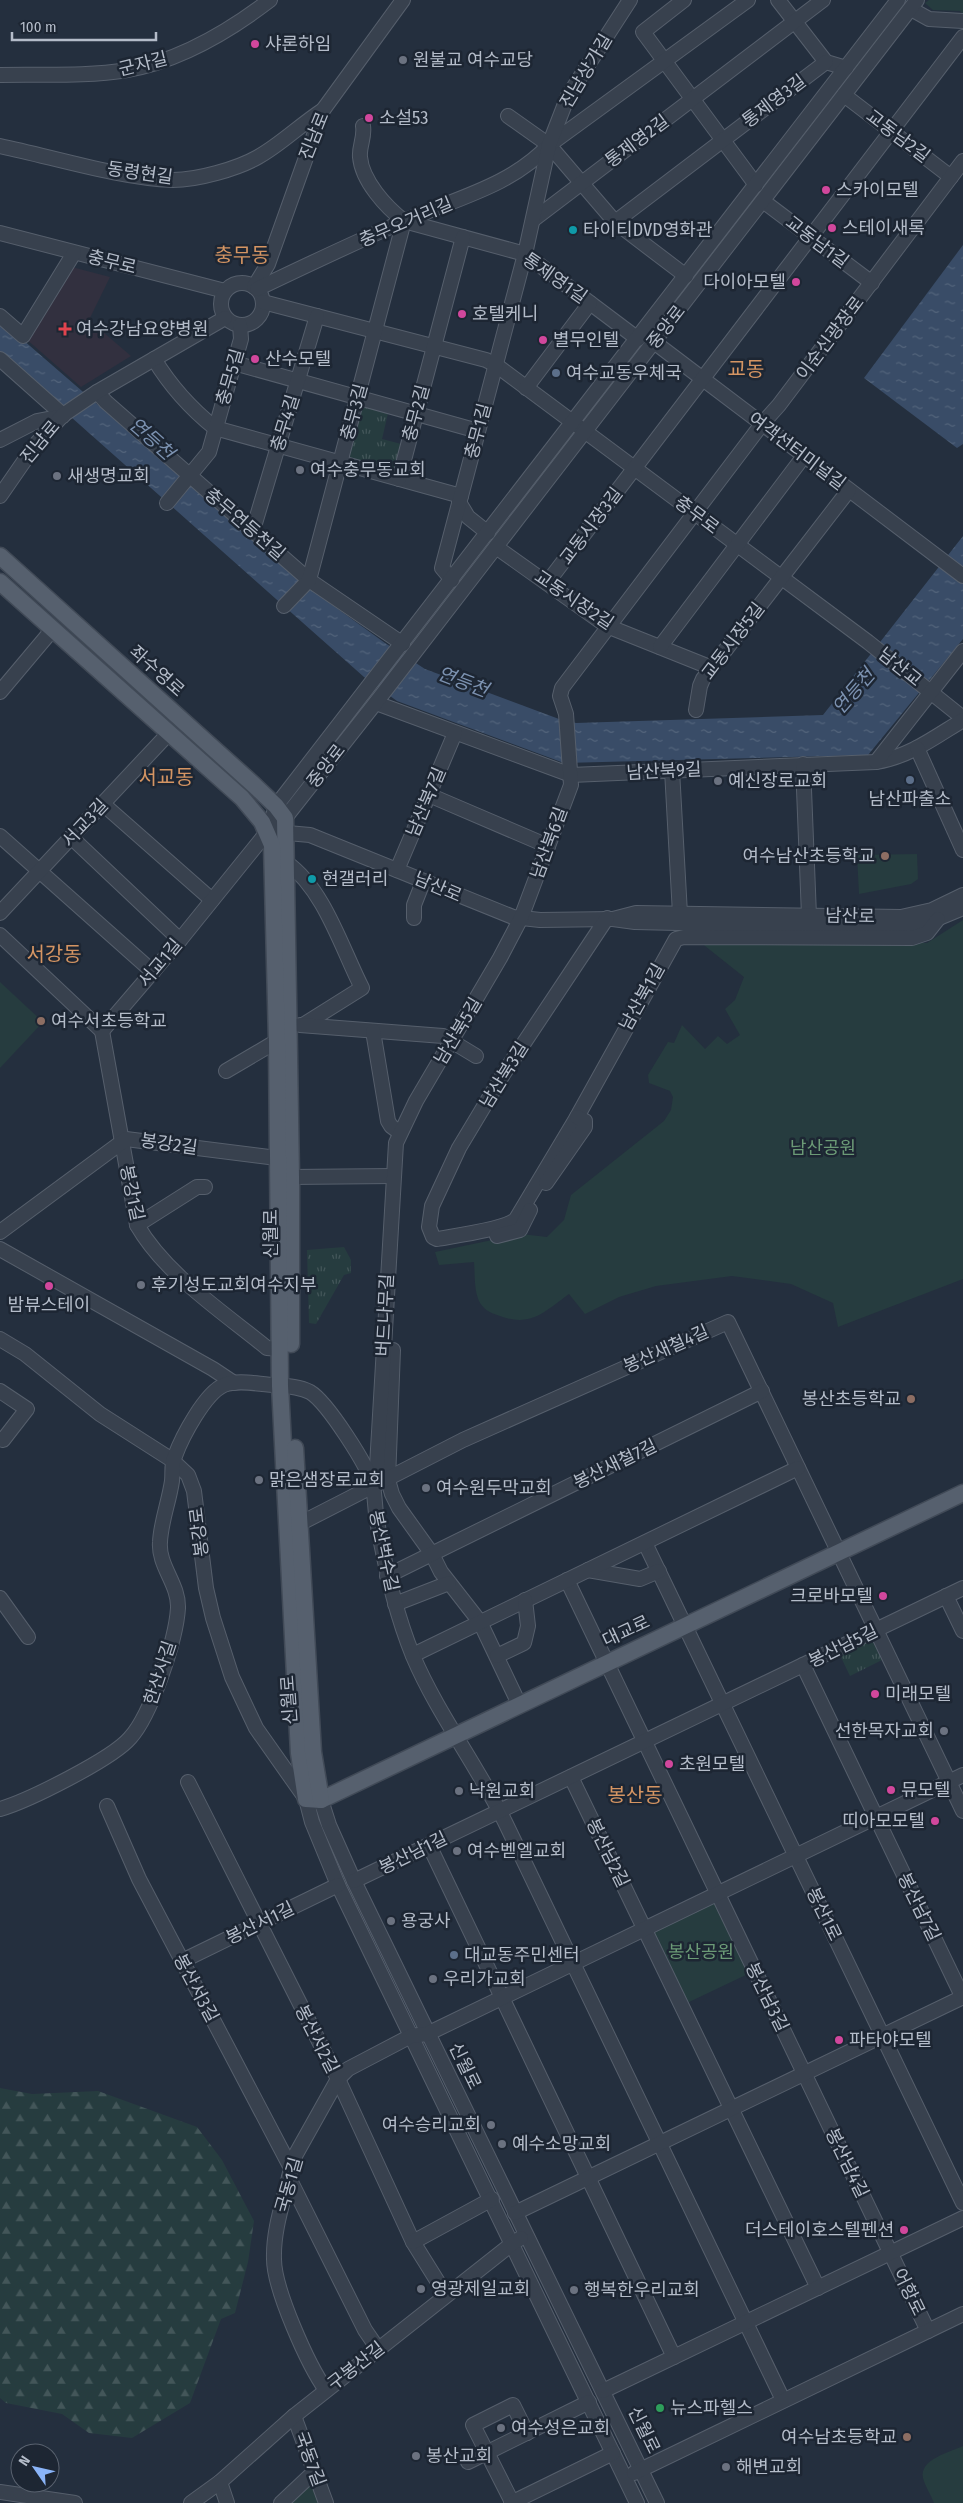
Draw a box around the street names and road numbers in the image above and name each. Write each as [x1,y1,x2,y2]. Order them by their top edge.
street label: 진남상가길 [555,30,617,112]
street label: 군자길 [116,47,170,81]
street label: 통제영3길 [738,70,810,132]
street label: 교동남2길 [862,105,934,167]
street label: 진남로 [294,109,334,163]
street label: 통제영2길 [601,110,673,172]
street label: 동령현길 [106,157,174,189]
street label: 충무오거리길 [356,192,456,252]
street label: 교동남1길 [781,211,853,273]
street label: 충무로 [85,245,139,279]
street label: 통제영1길 [519,248,591,308]
street label: 이순신광장로 [791,292,869,384]
street label: 중앙로 [642,301,690,353]
street label: 충무5길 [211,346,249,408]
street label: 충무3길 [336,381,372,443]
street label: 충무2길 [398,382,434,444]
street label: 충무4길 [266,392,304,454]
street label: 충무1길 [460,401,496,461]
street label: 여객선터미널길 [744,407,850,495]
street label: 진남로 [16,416,64,468]
street label: 충무연등천길 [200,483,290,565]
street label: 교동시장3길 [555,483,627,569]
street label: 충무로 [671,491,723,539]
street label: 교동시장2길 [530,566,618,634]
street label: 교동시장5길 [697,598,769,684]
street label: 좌수영로 [125,641,189,701]
street label: 남산교 [874,643,926,691]
street label: 중앙로 [302,740,350,792]
street label: 남산북9길 [626,758,702,784]
street label: 남산북7길 [402,764,450,840]
street label: 서교3길 [57,794,113,852]
street label: 남산북6길 [526,804,572,882]
street label: 남산로 [411,867,465,907]
street label: 남산로 [825,905,875,927]
street label: 서교1길 [133,934,187,992]
street label: 남산북1길 [615,960,669,1034]
street label: 남산북5길 [429,993,487,1069]
street label: 남산북3길 [475,1038,533,1112]
street label: 봉강2길 [139,1129,199,1159]
street label: 봉강1길 [115,1163,149,1223]
street label: 신월로 [260,1209,282,1259]
street label: 버드나무길 [372,1273,398,1357]
street label: 봉산새철4길 [620,1320,712,1378]
street label: 봉산새철7길 [570,1434,660,1494]
street label: 봉강로 [185,1506,213,1558]
street label: 봉산벅수길 [365,1508,403,1594]
street label: 대교로 [599,1611,653,1651]
street label: 봉산남5길 [805,1620,881,1672]
street label: 한산사길 [139,1638,181,1708]
street label: 신월로 [276,1674,302,1726]
street label: 봉산남2길 [582,1815,634,1891]
street label: 봉산남1길 [375,1827,451,1879]
street label: 봉산남7길 [893,1869,945,1945]
street label: 봉산1로 [802,1884,846,1944]
street label: 봉산서1길 [222,1897,298,1949]
street label: 봉산서3길 [169,1950,223,2026]
street label: 봉산남3길 [741,1959,793,2035]
street label: 봉산서2길 [290,2001,344,2077]
street label: 신월로 [444,2039,486,2093]
street label: 봉산남4길 [821,2124,873,2202]
street label: 국동1길 [271,2155,307,2215]
street label: 어항로 [888,2265,930,2319]
street label: 구봉산길 [323,2337,389,2395]
street label: 신월로 [623,2403,665,2457]
street label: 국동7길 [290,2428,330,2490]

